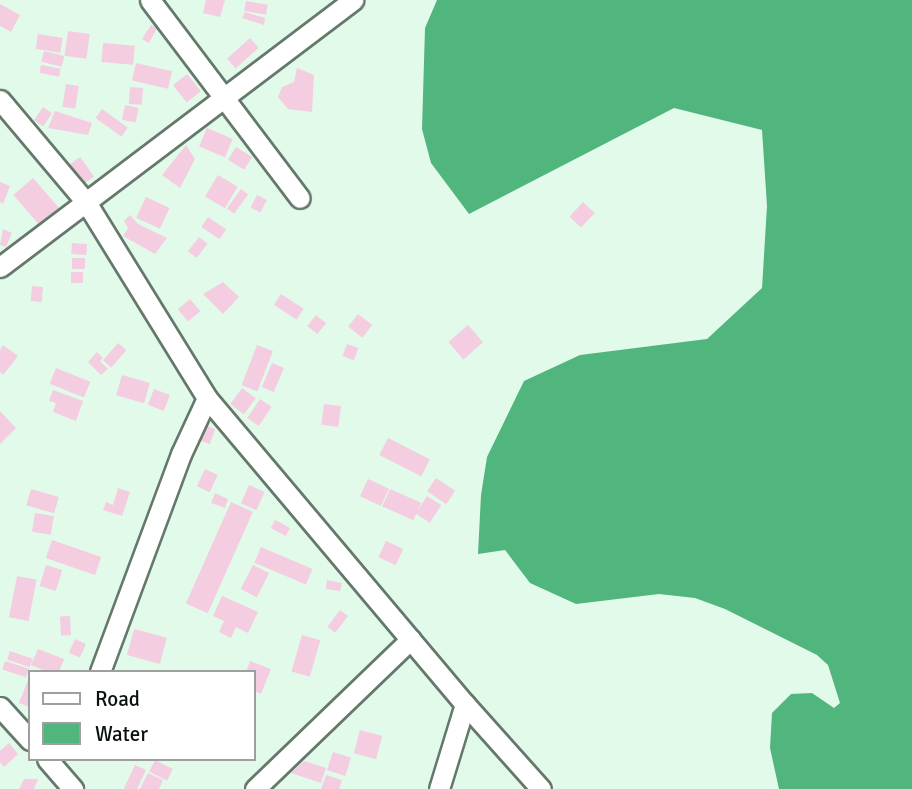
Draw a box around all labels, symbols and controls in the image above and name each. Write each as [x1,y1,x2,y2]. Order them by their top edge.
legend [28,670,256,761]
text: Road [95,686,140,712]
text: Water [95,721,148,747]

